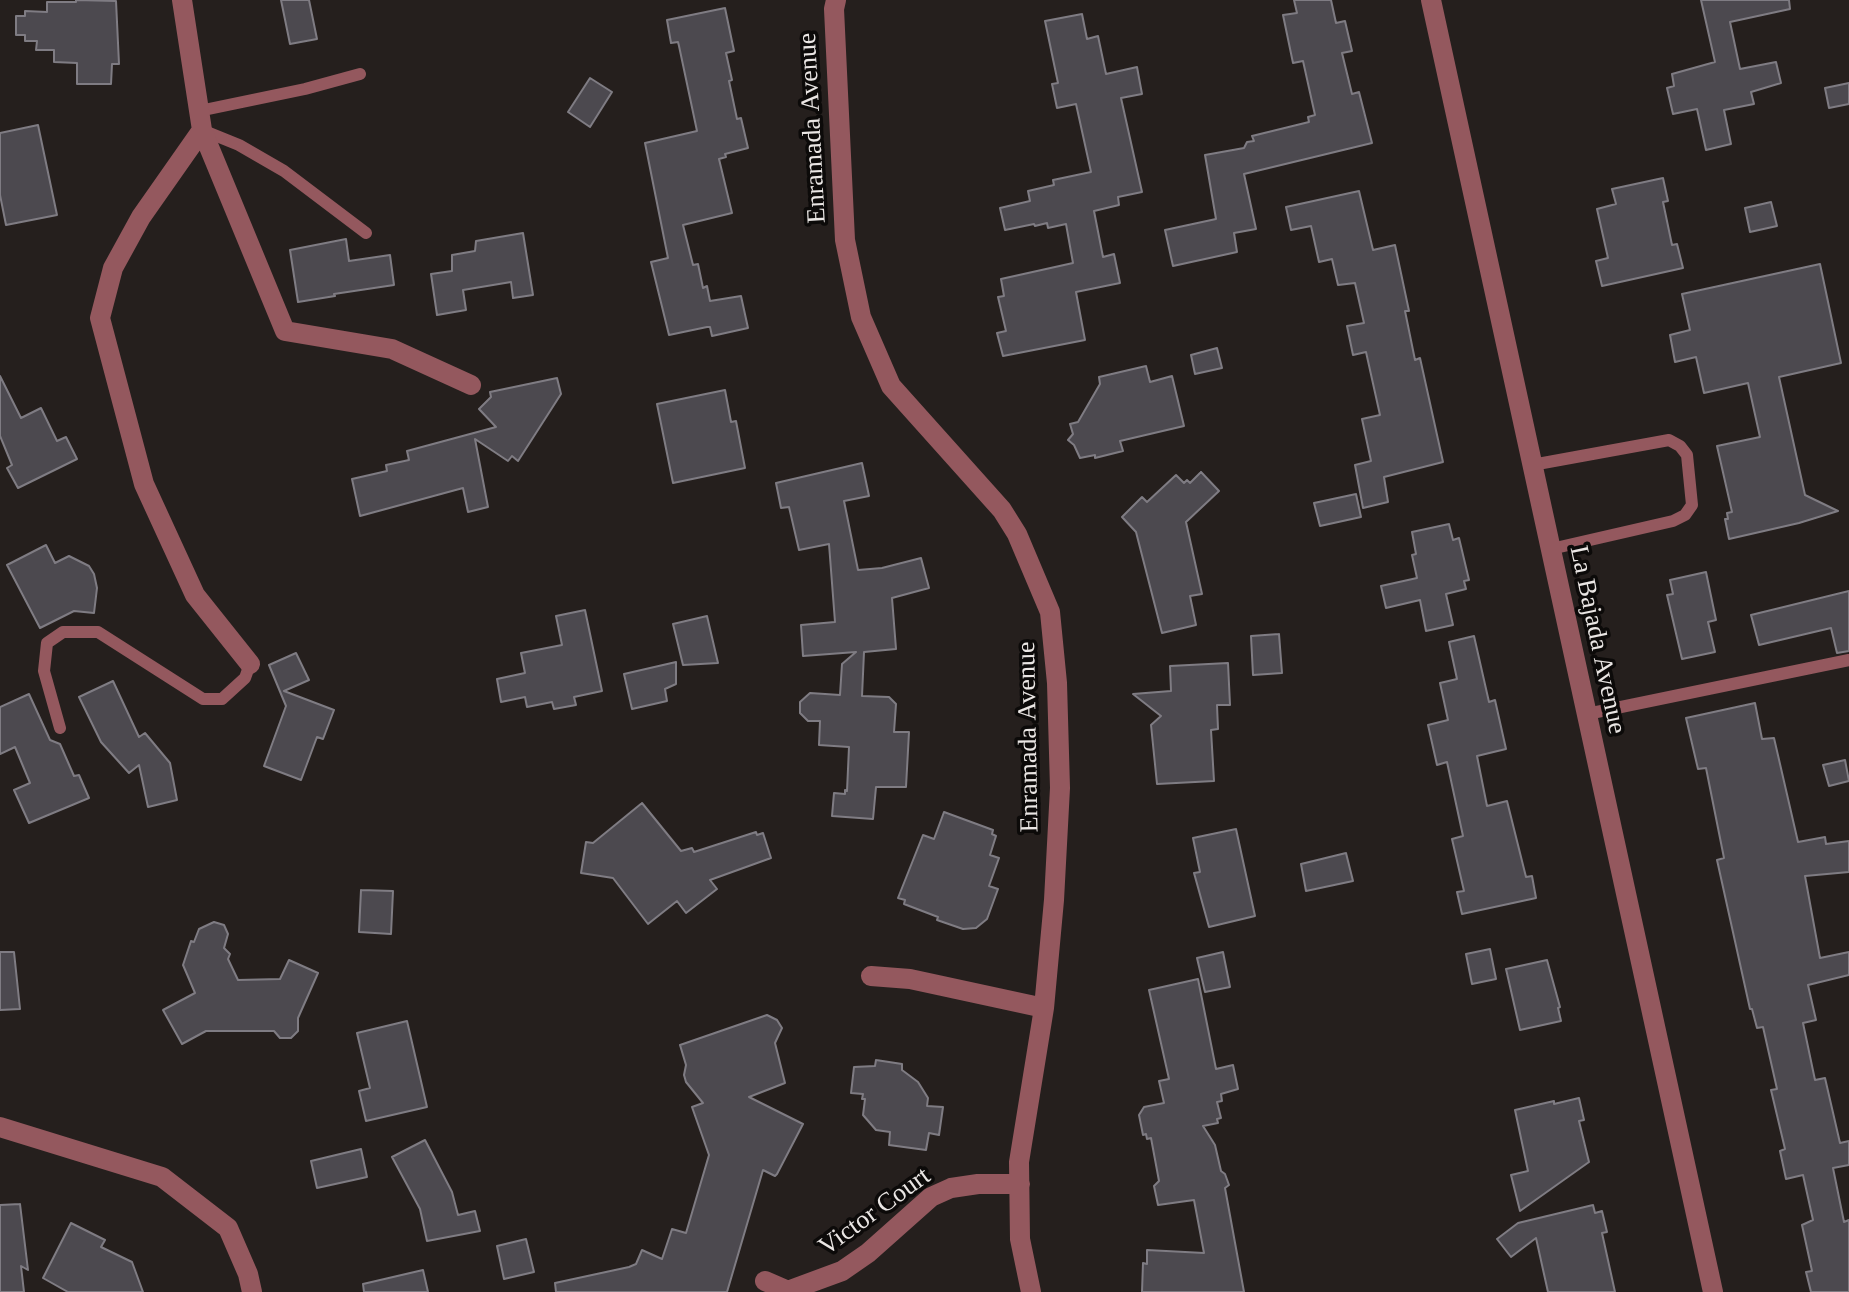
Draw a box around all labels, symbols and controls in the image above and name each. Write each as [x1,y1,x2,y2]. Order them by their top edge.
street label: Enramada Avenue [792,32,834,224]
street label: La Bajada Avenue [1562,543,1632,737]
street label: Enramada Avenue [1012,641,1046,833]
street label: Victor Court [813,1161,937,1263]

